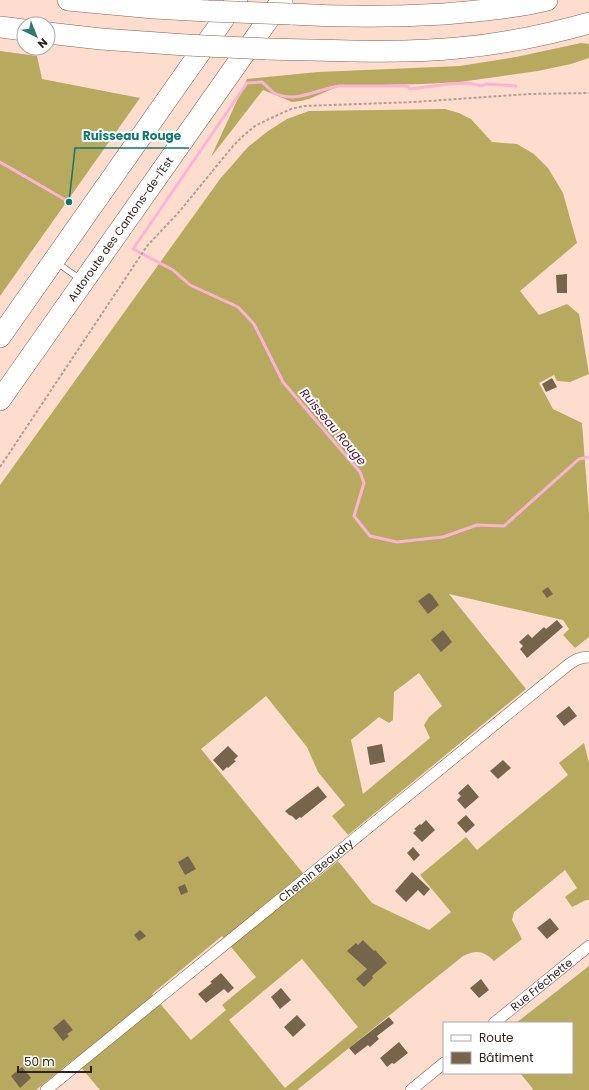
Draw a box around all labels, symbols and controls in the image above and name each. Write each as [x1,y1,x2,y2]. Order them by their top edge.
north arrow [16,16,56,56]
text: N [34,35,51,52]
callout: Ruisseau Rouge [75,124,189,148]
text: Ruisseau Rouge [83,127,182,144]
street label: Autoroute des Cantons-de-l'Est [64,154,177,305]
water label: Ruisseau Rouge [296,385,371,469]
street label: Chemin Beaudry [275,834,357,906]
street label: Rue Fréchette [507,955,576,1015]
legend [443,1022,573,1074]
text: Route [479,1029,513,1046]
scale bar [18,1048,91,1074]
text: Bâtiment [479,1049,534,1066]
text: 50 m [24,1053,55,1070]

